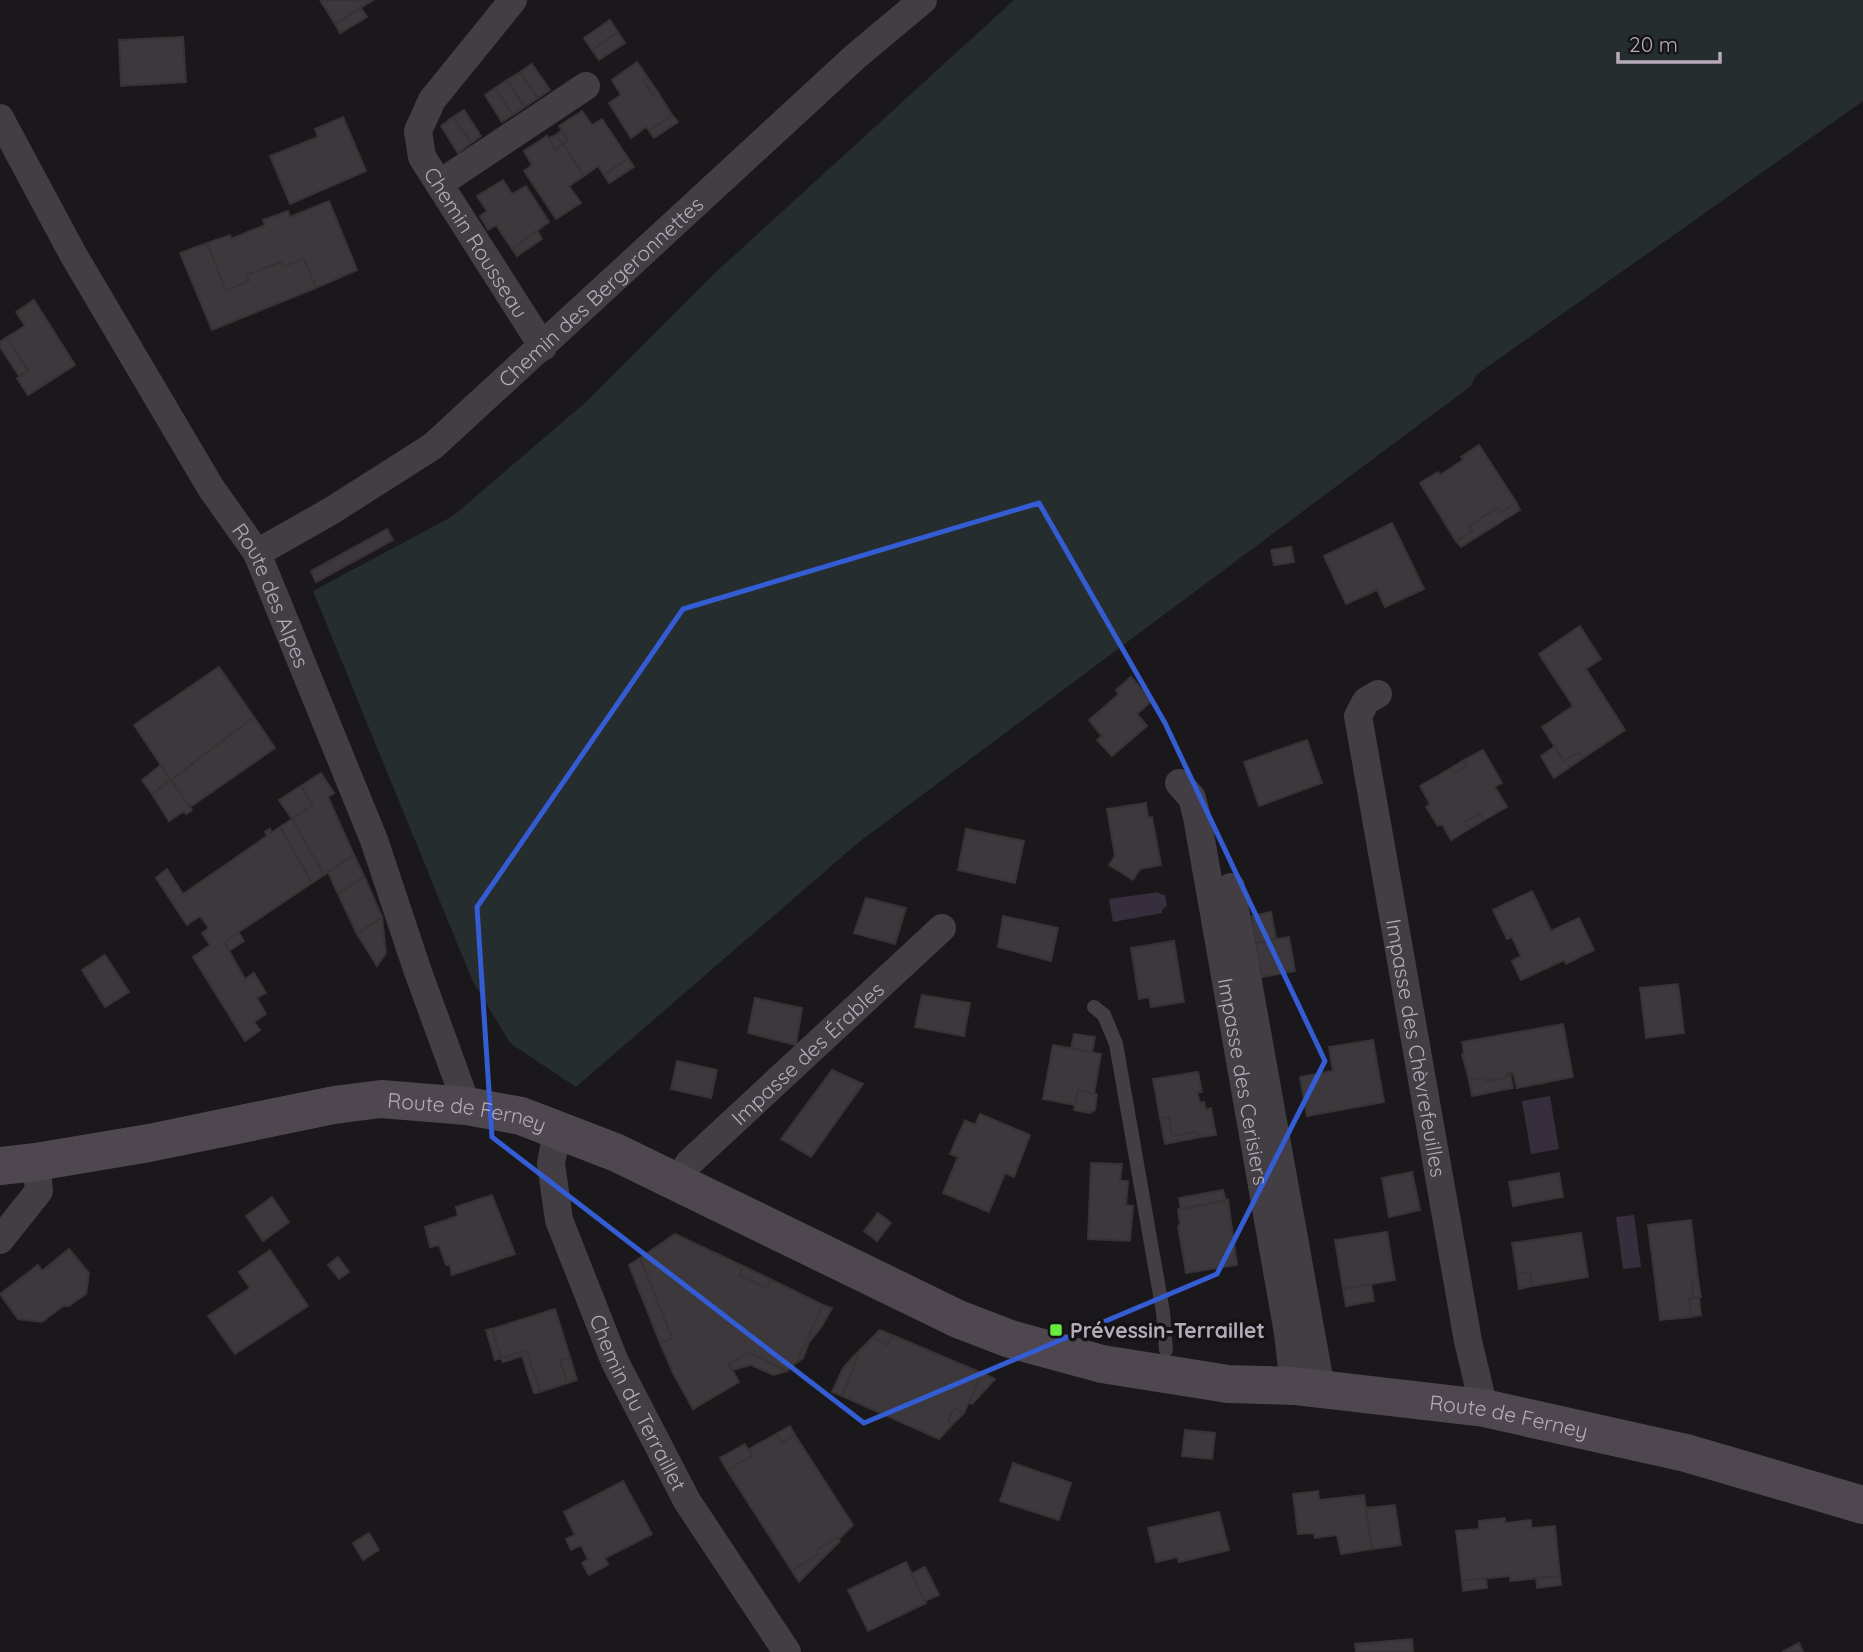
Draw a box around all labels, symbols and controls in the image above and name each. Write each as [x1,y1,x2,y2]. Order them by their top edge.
scale bar [1618,21,1720,65]
text: 20 m [1629,31,1678,57]
street label: Chemin Rousseau [419,162,534,322]
street label: Chemin des Bergeronnettes [493,191,708,392]
street label: Route des Alpes [227,518,315,671]
street label: Impasse des Chèvrefeuilles [1381,917,1452,1179]
street label: Impasse des Érables [726,976,889,1130]
street label: Impasse des Cerisiers [1213,976,1275,1187]
street label: Route de Ferney [386,1087,550,1138]
street label: Chemin du Terraillet [584,1310,692,1495]
place label: Prévessin-Terraillet [1070,1317,1265,1343]
marker: Prévessin-Terraillet [1048,1322,1064,1338]
street label: Route de Ferney [1428,1389,1590,1444]

